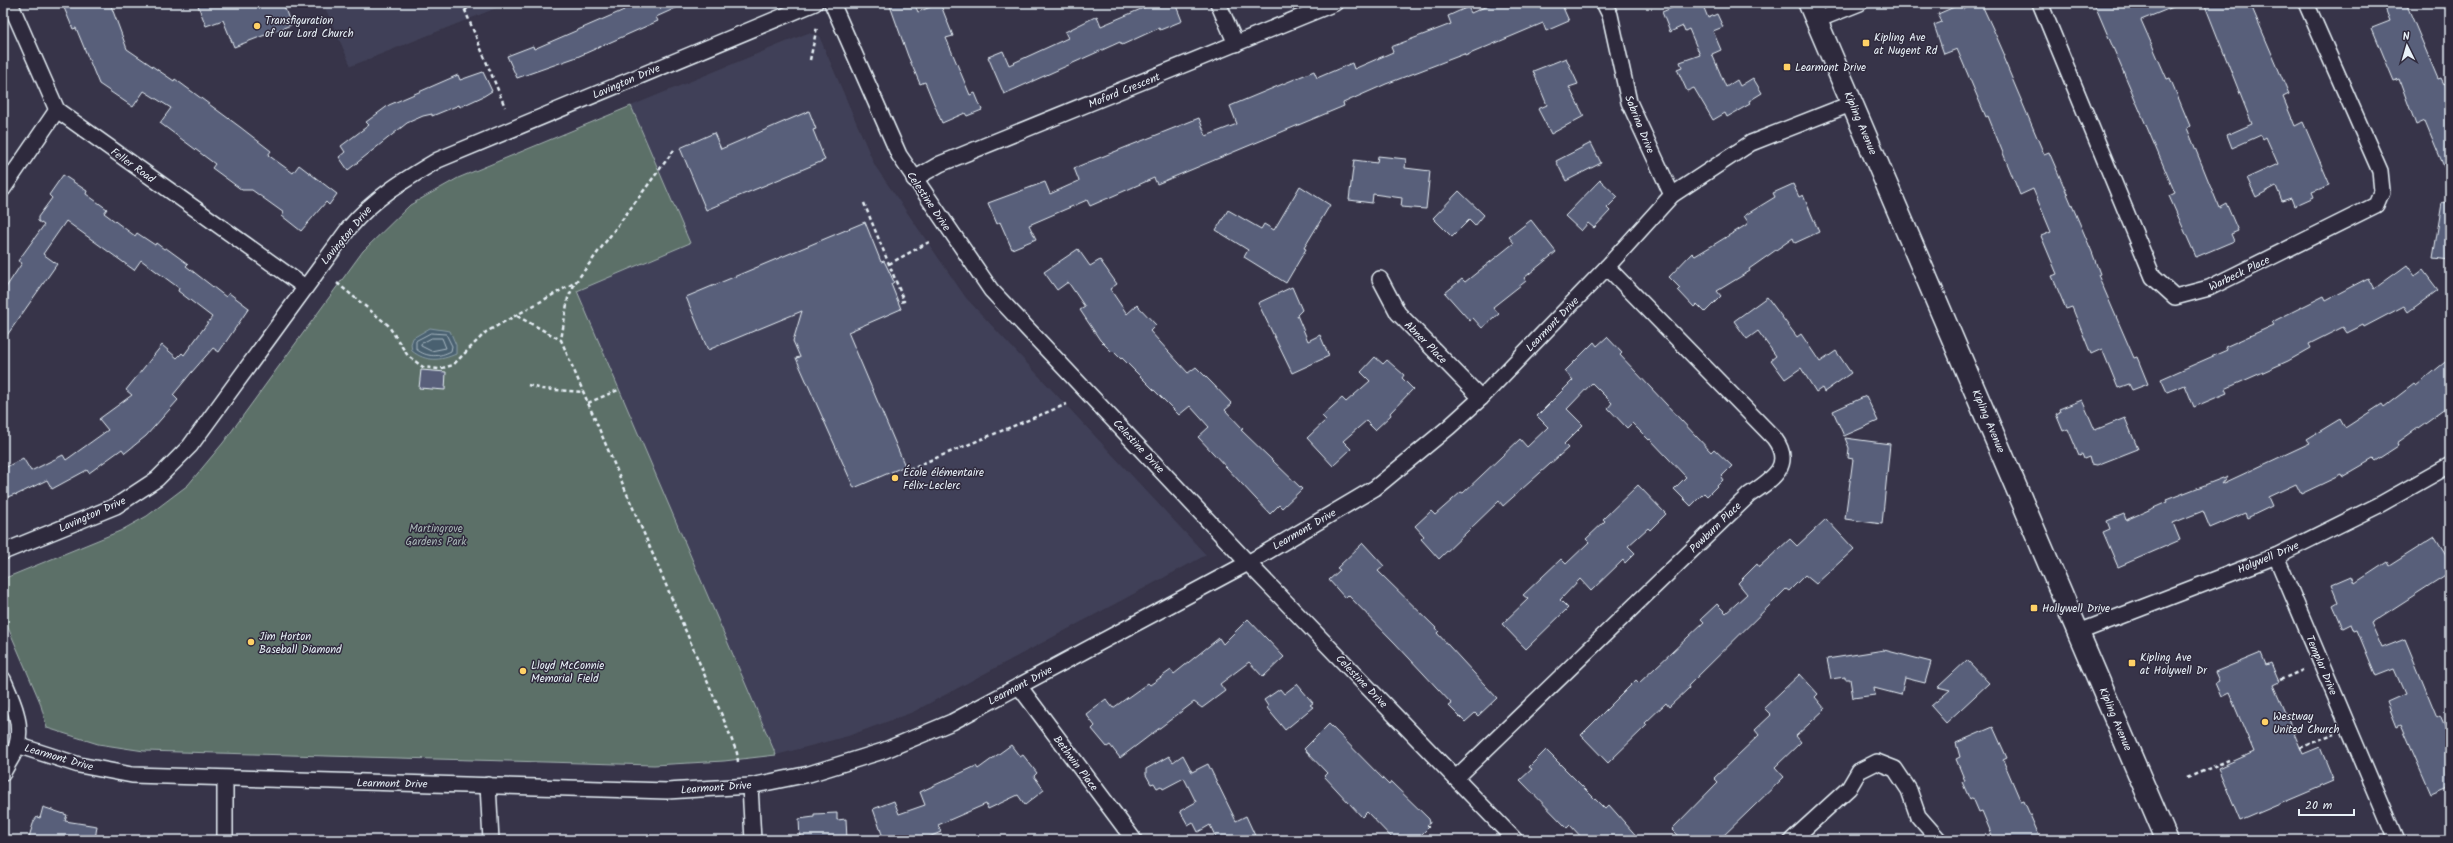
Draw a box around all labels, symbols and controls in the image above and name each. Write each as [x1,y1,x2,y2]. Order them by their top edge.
place label: Transfiguration of our Lord Church [265,12,354,43]
marker: Transfiguration of our Lord Church [252,21,262,31]
north arrow [2387,26,2427,66]
text: N [2402,28,2411,46]
place label: Kipling Ave at Nugent Rd [1874,29,1938,60]
marker: Kipling Ave at Nugent Rd [1861,38,1871,48]
place label: Learmont Drive [1795,59,1866,77]
street label: Lavington Drive [590,60,663,104]
marker: Learmont Drive [1782,62,1792,72]
street label: Moford Crescent [1086,68,1164,114]
street label: Kipling Avenue [1839,89,1882,158]
street label: Sabrina Drive [1619,93,1659,156]
street label: Feller Road [106,143,159,188]
street label: Celestine Drive [901,168,955,235]
street label: Lavington Drive [317,202,377,269]
street label: Warbeck Place [2206,251,2273,297]
street label: Learmont Drive [1522,293,1584,356]
street label: Abner Place [1399,317,1451,369]
street label: Kipling Avenue [1967,387,2010,456]
street label: Celestine Drive [1108,415,1168,478]
place label: École élémentaire Félix-Leclerc [903,464,984,495]
marker: École élémentaire Félix-Leclerc [890,473,900,483]
street label: Lavington Drive [56,492,129,538]
street label: Powburn Place [1685,498,1746,557]
street label: Learmont Drive [1269,504,1340,555]
park label: Martingrove Gardens Park [406,520,467,551]
street label: Holywell Drive [2235,537,2302,579]
place label: Hollywell Drive [2042,600,2110,618]
marker: Hollywell Drive [2029,603,2039,613]
place label: Jim Horton Baseball Diamond [259,628,342,659]
street label: Templar Drive [2300,633,2342,698]
marker: Jim Horton Baseball Diamond [246,637,256,647]
place label: Kipling Ave at Holywell Dr [2140,649,2208,680]
street label: Celestine Drive [1331,651,1392,713]
place label: Lloyd McConnie Memorial Field [531,657,604,688]
marker: Kipling Ave at Holywell Dr [2127,658,2137,668]
street label: Learmont Drive [985,661,1056,710]
marker: Lloyd McConnie Memorial Field [518,666,528,676]
street label: Kipling Avenue [2094,685,2137,754]
place label: Westway United Church [2273,708,2339,739]
marker: Westway United Church [2260,717,2270,727]
street label: Bethwin Place [1048,732,1102,795]
street label: Learmont Drive [22,740,95,776]
street label: Learmont Drive [356,774,428,794]
street label: Learmont Drive [680,777,752,799]
scale bar [2299,791,2354,817]
text: 20 m [2305,796,2333,815]

